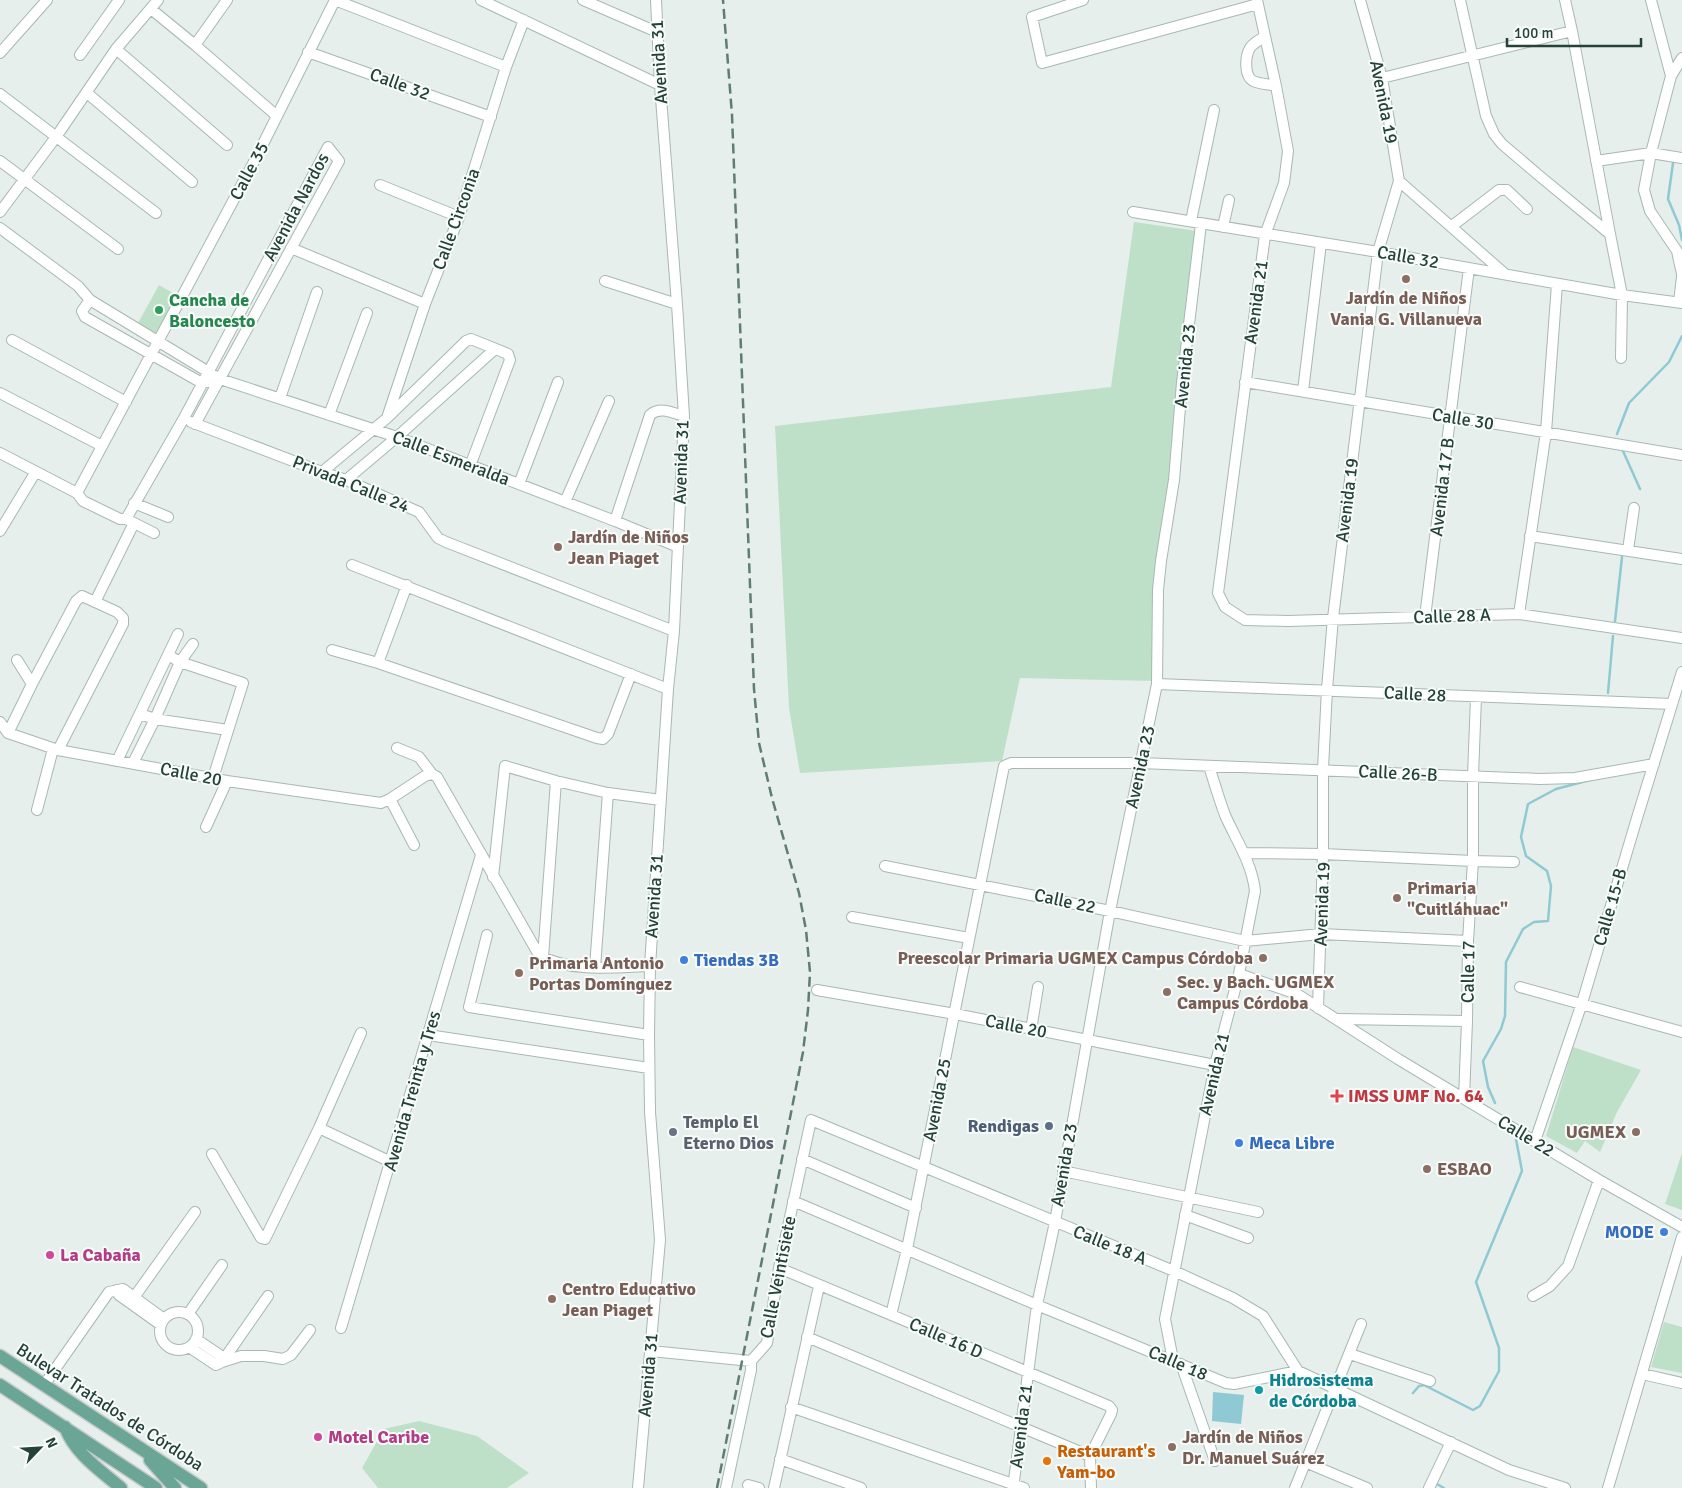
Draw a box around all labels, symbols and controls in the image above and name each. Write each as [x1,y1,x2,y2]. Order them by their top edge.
scale bar [1507,15,1641,47]
street label: Avenida 31 [646,19,672,105]
text: 100 m [1514,24,1554,42]
street label: Avenida 19 [1365,58,1403,146]
street label: Calle 32 [367,63,433,105]
street label: Calle 35 [225,138,273,204]
street label: Avenida Nardos [258,149,334,265]
street label: Calle Circonia [427,165,485,273]
street label: Calle 32 [1375,241,1441,273]
street label: Avenida 21 [1239,259,1273,345]
marker: Jardín de Niños Vania G. Villanueva [1400,273,1412,285]
place label: Jardín de Niños Vania G. Villanueva [1330,287,1482,330]
place label: Cancha de Baloncesto [169,289,255,332]
marker: Cancha de Baloncesto [153,304,165,316]
street label: Avenida 23 [1170,323,1200,409]
street label: Calle 30 [1430,403,1496,435]
street label: Avenida 31 [669,419,693,505]
street label: Calle Esmeralda [389,426,513,490]
street label: Avenida 17 B [1425,436,1459,538]
street label: Privada Calle 24 [289,451,413,518]
street label: Avenida 19 [1331,457,1363,543]
place label: Jardín de Niños Jean Piaget [568,526,689,569]
marker: Jardín de Niños Jean Piaget [552,541,564,553]
street label: Calle 28 A [1413,604,1491,628]
street label: Calle 28 [1383,681,1447,707]
street label: Avenida 23 [1120,723,1160,811]
street label: Calle 20 [158,757,224,791]
street label: Calle 26-B [1358,760,1438,786]
street label: Avenida 31 [640,853,668,939]
street label: Avenida 19 [1310,861,1334,947]
street label: Calle 15-B [1588,866,1632,948]
place label: Primaria "Cuitláhuac" [1407,877,1508,920]
street label: Calle 22 [1032,884,1098,918]
marker: Primaria "Cuitláhuac" [1391,892,1403,904]
street label: Calle 17 [1456,941,1480,1003]
place label: Preescolar Primaria UGMEX Campus Córdoba [897,947,1253,969]
place label: Tiendas 3B [694,949,779,971]
place label: Primaria Antonio Portas Domínguez [529,952,672,995]
marker: Preescolar Primaria UGMEX Campus Córdoba [1257,952,1269,964]
marker: Tiendas 3B [678,954,690,966]
marker: Primaria Antonio Portas Domínguez [513,967,525,979]
place label: Sec. y Bach. UGMEX Campus Córdoba [1177,971,1334,1014]
marker: Sec. y Bach. UGMEX Campus Córdoba [1161,986,1173,998]
street label: Avenida Treinta y Tres [379,1008,445,1174]
street label: Calle 20 [983,1009,1049,1043]
street label: Avenida 21 [1194,1030,1234,1118]
street label: Avenida 25 [918,1056,956,1144]
place label: IMSS UMF No. 64 [1348,1085,1484,1107]
marker: IMSS UMF No. 64 [1330,1089,1344,1103]
street label: Calle 22 [1494,1110,1558,1162]
place label: Templo El Eterno Dios [683,1111,774,1154]
place label: Rendigas [968,1115,1039,1137]
marker: Rendigas [1043,1120,1055,1132]
place label: UGMEX [1566,1121,1626,1143]
street label: Avenida 23 [1046,1122,1082,1208]
marker: Templo El Eterno Dios [667,1126,679,1138]
marker: UGMEX [1630,1126,1642,1138]
place label: Meca Libre [1249,1132,1335,1154]
marker: Meca Libre [1233,1137,1245,1149]
place label: ESBAO [1437,1158,1492,1180]
marker: ESBAO [1421,1163,1433,1175]
street label: Calle Veintisiete [755,1214,801,1340]
street label: Calle 18 A [1070,1220,1150,1270]
place label: MODE [1605,1221,1654,1243]
marker: MODE [1658,1226,1670,1238]
place label: La Cabaña [60,1244,141,1266]
marker: La Cabaña [44,1249,56,1261]
place label: Centro Educativo Jean Piaget [562,1278,696,1321]
marker: Centro Educativo Jean Piaget [546,1293,558,1305]
street label: Calle 16 D [906,1313,986,1363]
street label: Avenida 31 [633,1332,663,1418]
street label: Bulevar Tratados de Córdoba [12,1338,208,1476]
street label: Calle 18 [1145,1341,1211,1385]
place label: Hidrosistema de Córdoba [1269,1369,1373,1412]
street label: Avenida 21 [1005,1383,1037,1469]
marker: Hidrosistema de Córdoba [1253,1384,1265,1396]
north arrow [15,1423,65,1473]
place label: Motel Caribe [328,1426,429,1448]
place label: Jardín de Niños Dr. Manuel Suárez [1182,1426,1325,1469]
marker: Motel Caribe [312,1431,324,1443]
text: N [42,1435,61,1451]
place label: Restaurant's Yam-bo [1056,1440,1156,1483]
marker: Jardín de Niños Dr. Manuel Suárez [1166,1441,1178,1453]
marker: Restaurant's Yam-bo [1041,1455,1053,1467]

